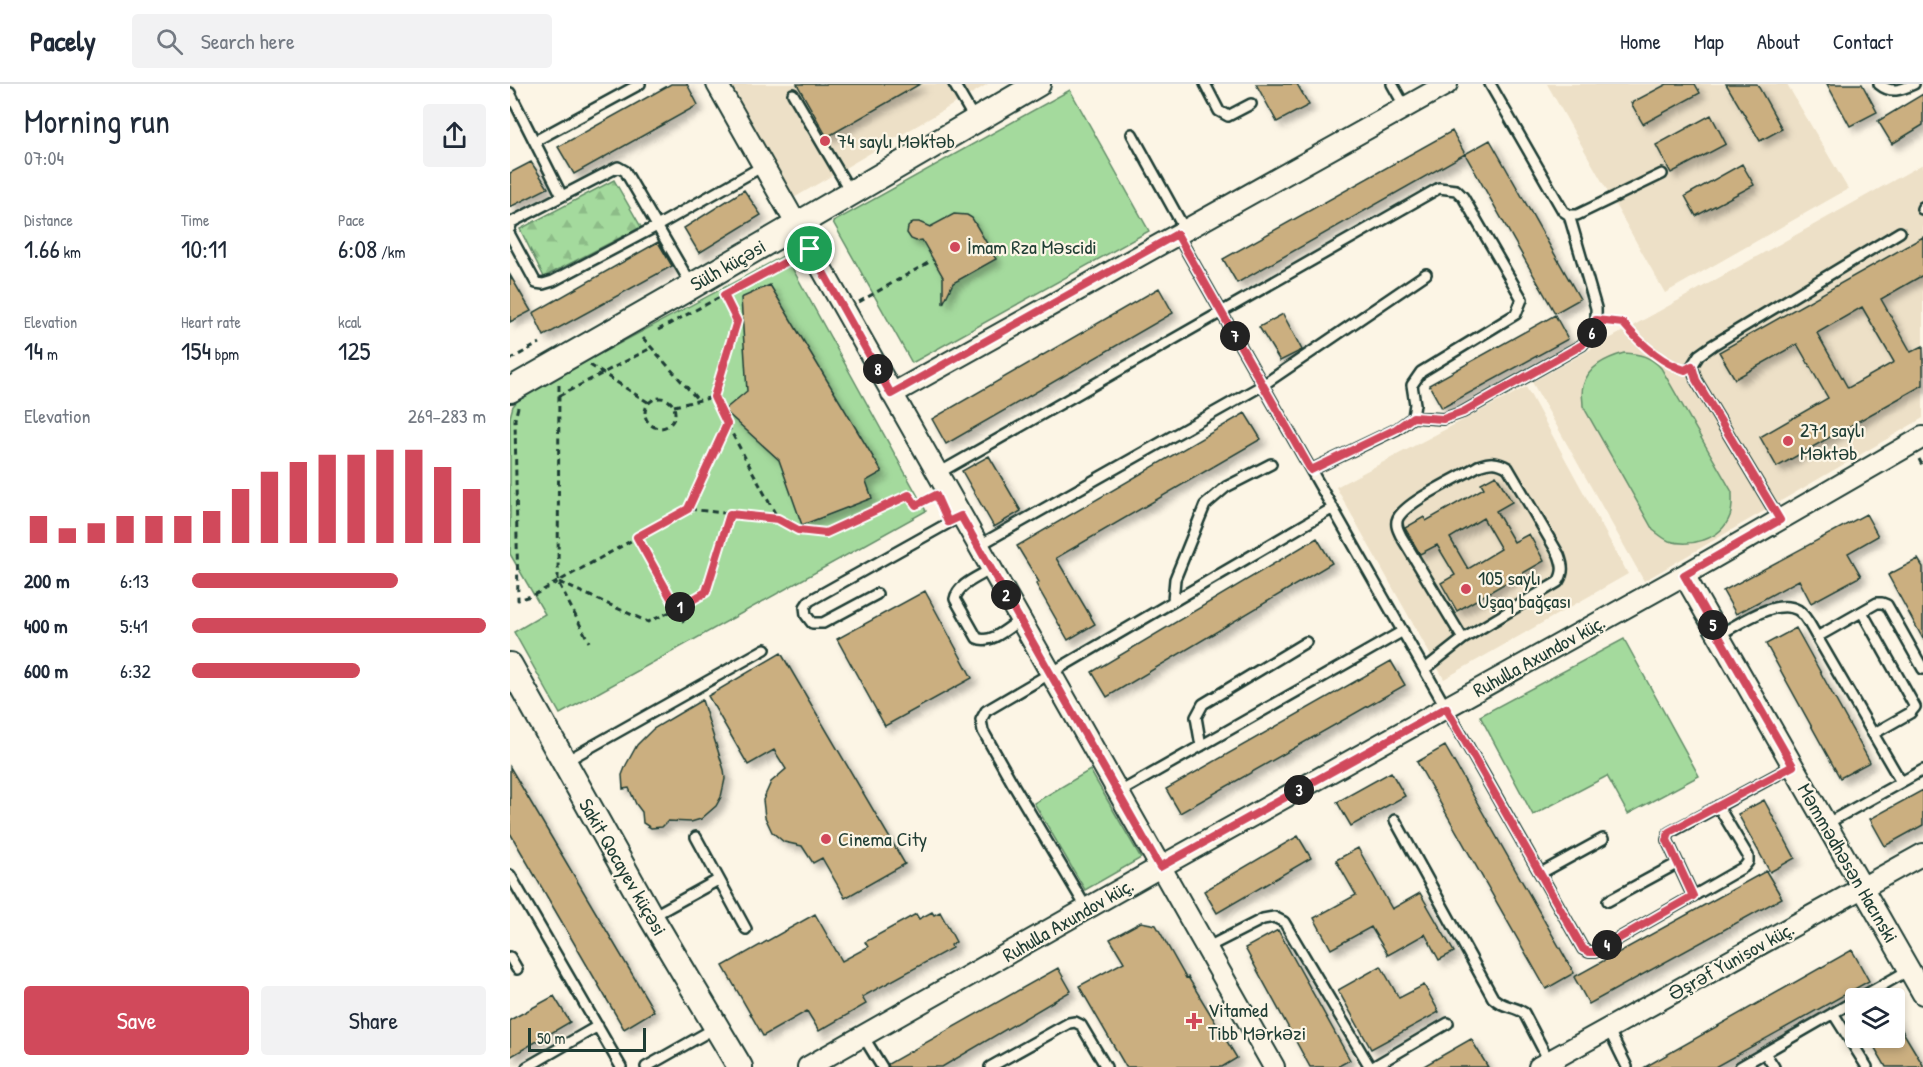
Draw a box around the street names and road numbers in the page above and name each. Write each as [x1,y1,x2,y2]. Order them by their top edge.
street label: Sülh küçəsi [685,232,770,297]
street label: Ruhulla Axundov küç. [1468,608,1610,703]
street label: Məmmədhəsən Hacınski [1792,778,1905,947]
street label: Sakit Qocayev küçəsi [573,793,674,940]
street label: Ruhulla Axundov küç. [997,871,1138,968]
street label: Əşrəf Yunisov küç. [1663,915,1799,1006]

